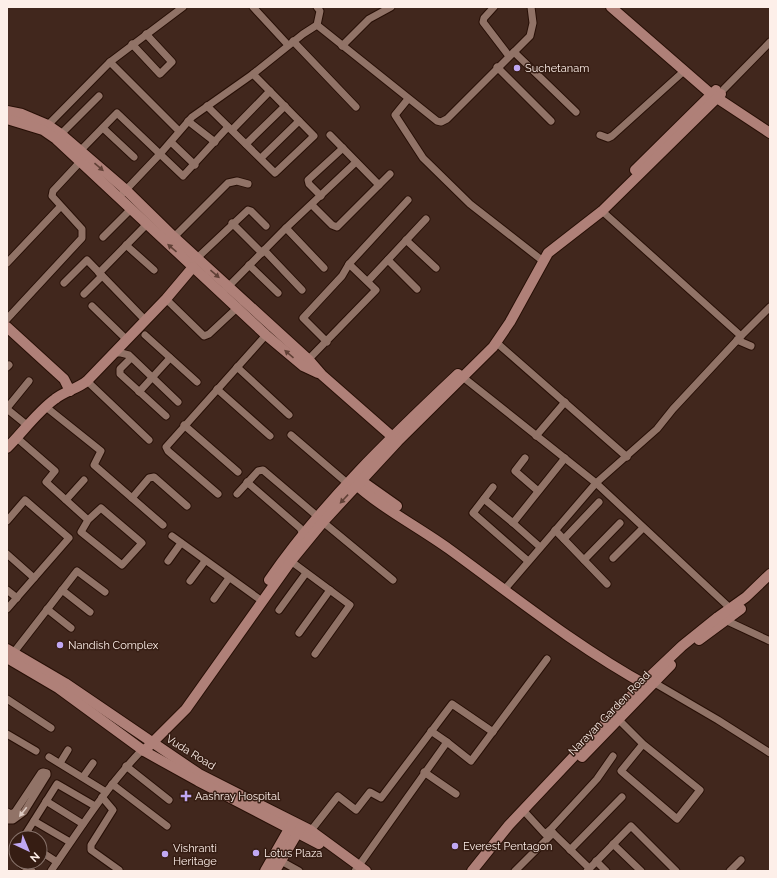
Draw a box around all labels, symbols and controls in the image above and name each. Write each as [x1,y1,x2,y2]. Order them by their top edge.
place label: Suchetanam [525,62,589,75]
marker: Suchetanam [512,63,522,73]
one-way arrow [93,162,104,171]
one-way arrow [167,244,177,253]
one-way arrow [209,269,220,278]
one-way arrow [284,350,294,359]
one-way arrow [340,494,349,504]
place label: Nandish Complex [68,639,159,652]
marker: Nandish Complex [55,640,65,650]
street label: Narayan Garden Road [566,669,653,758]
street label: Vuda Road [164,732,218,773]
marker: Aashray Hospital [180,790,192,802]
place label: Aashray Hospital [195,790,280,803]
one-way arrow [19,807,28,818]
north arrow [8,830,48,870]
place label: Everest Pentagon [463,840,553,853]
marker: Everest Pentagon [450,841,460,851]
place label: Vishranti Heritage [173,842,217,868]
place label: Lotus Plaza [264,847,322,860]
marker: Lotus Plaza [251,848,261,858]
text: N [27,849,42,864]
marker: Vishranti Heritage [160,849,170,859]

